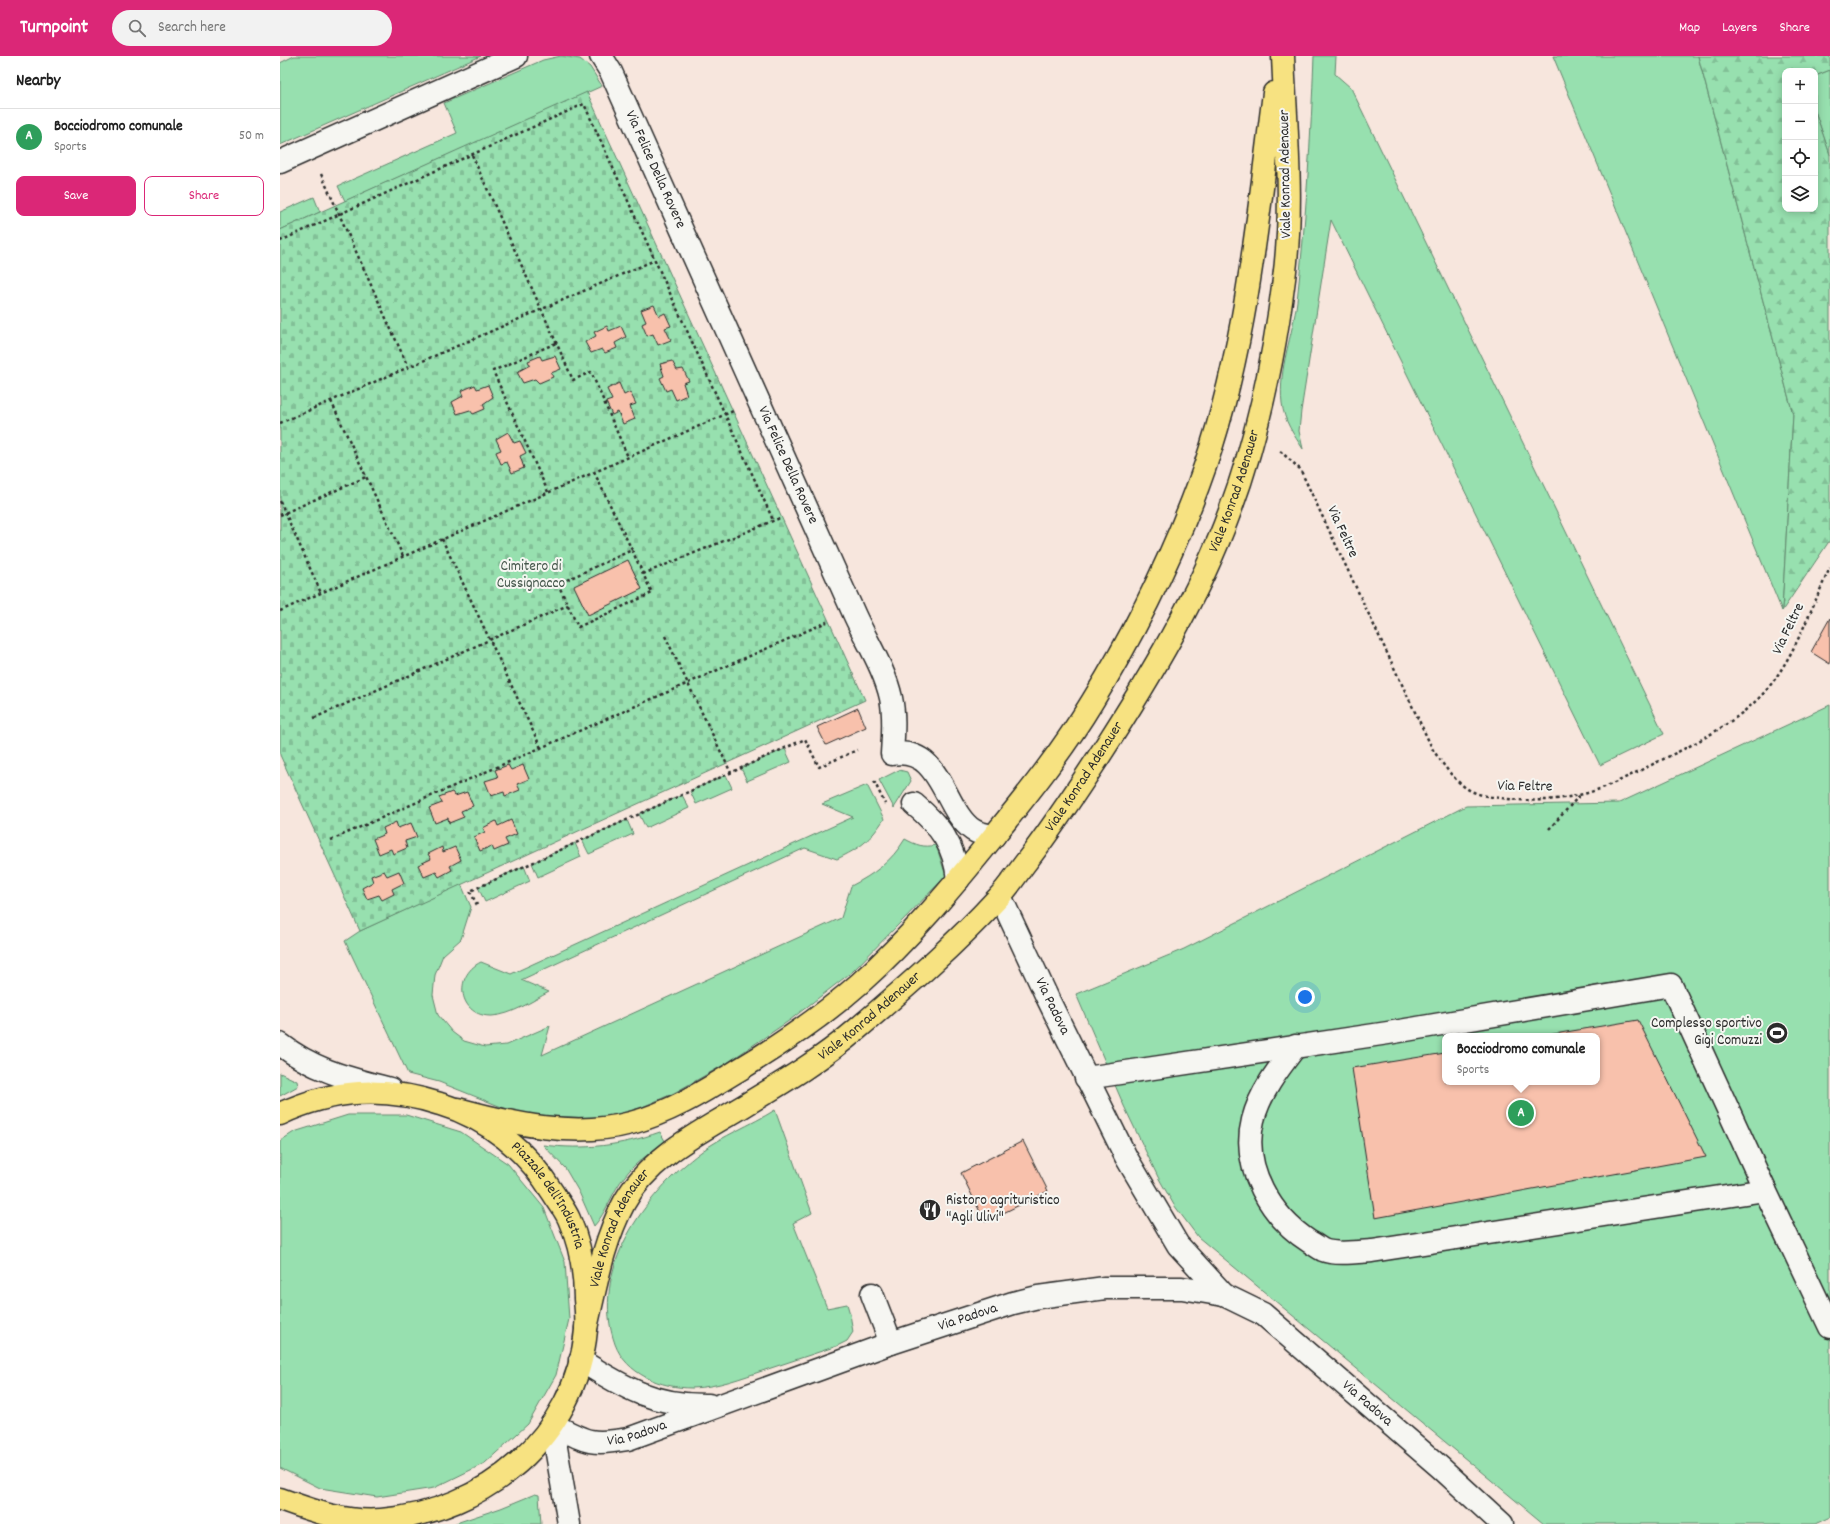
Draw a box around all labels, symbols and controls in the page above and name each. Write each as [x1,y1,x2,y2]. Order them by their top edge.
search box [112,10,392,46]
text: Turnpoint [20,15,88,42]
icon: search [126,17,148,39]
text: Search here [158,17,226,39]
text: Map [1679,18,1700,38]
text: Layers [1722,18,1757,38]
text: Share [1779,18,1810,38]
map controls [1782,68,1818,212]
button: + [1782,68,1818,104]
text: Nearby [16,70,60,94]
button: − [1782,104,1818,140]
street label: Via Felice Della Rovere [619,107,691,233]
street label: Viale Konrad Adenauer [1274,109,1298,239]
text: Bocciodromo comunale [54,116,183,138]
text: A [25,127,33,146]
text: 50 m [239,127,264,146]
text: Sports [54,138,87,157]
button: locate [1782,140,1818,176]
button: Save [16,176,136,216]
button: Share [144,176,264,216]
button: layers [1782,176,1818,212]
street label: Via Felice Della Rovere [751,403,824,528]
street label: Viale Konrad Adenauer [1204,427,1266,556]
street label: Via Feltre [1320,502,1364,562]
park label: Cimitero di Cussignacco [497,556,566,595]
street label: Via Feltre [1767,599,1811,659]
street label: Viale Konrad Adenauer [1040,717,1130,837]
street label: Via Feltre [1497,776,1553,798]
street label: Viale Konrad Adenauer [814,967,927,1067]
street label: Via Padova [1029,974,1076,1040]
your location [1295,987,1315,1007]
place label: Complesso sportivo Gigi Comuzzi [1651,1013,1762,1052]
sports icon: Complesso sportivo Gigi Comuzzi [1764,1020,1790,1046]
popup [1442,1033,1600,1085]
text: Bocciodromo comunale [1457,1039,1585,1061]
text: Sports [1457,1061,1489,1080]
pin: A [1508,1098,1534,1128]
street label: Piazzale dell'Industria [505,1137,590,1252]
street label: Viale Konrad Adenauer [584,1164,656,1290]
place label: Ristoro agrituristico "Agli Ulivi" [946,1190,1060,1229]
restaurant icon: Ristoro agrituristico "Agli Ulivi" [917,1197,943,1223]
street label: Via Padova [935,1297,1001,1338]
street label: Via Padova [1336,1375,1398,1433]
street label: Via Padova [606,1414,671,1453]

